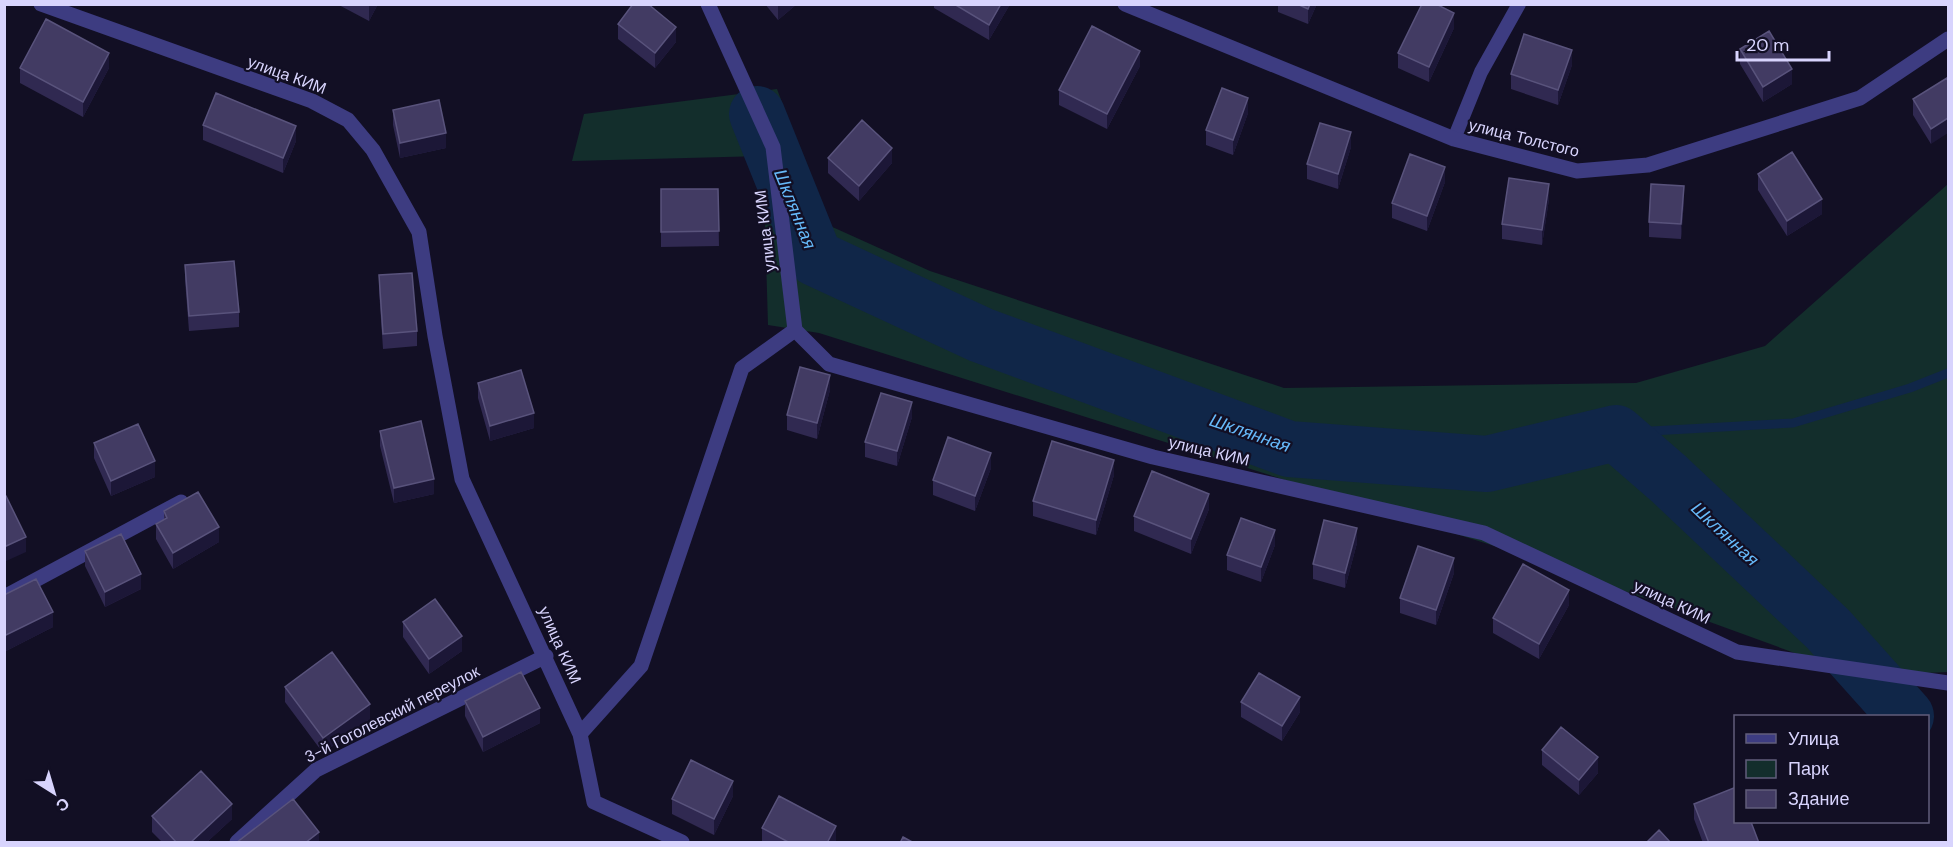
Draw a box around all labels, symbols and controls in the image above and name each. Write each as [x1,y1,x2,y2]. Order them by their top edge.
scale bar [1737,24,1828,62]
text: 20 m [1746,33,1789,57]
street label: улица КИМ [245,51,329,99]
street label: улица Толстого [1467,114,1581,162]
water label: Шклянная [768,165,822,253]
street label: улица КИМ [750,189,780,273]
water label: Шклянная [1206,408,1294,458]
street label: улица КИМ [1166,432,1252,470]
water label: Шклянная [1686,496,1764,572]
street label: улица КИМ [1630,575,1714,629]
street label: улица КИМ [534,603,586,687]
street label: 3-й Гоголевский переулок [301,660,484,767]
legend [1734,715,1929,823]
text: Улица [1788,727,1840,751]
text: Парк [1788,757,1829,781]
north arrow [24,763,84,823]
text: Здание [1788,787,1849,811]
text: С [51,793,74,817]

